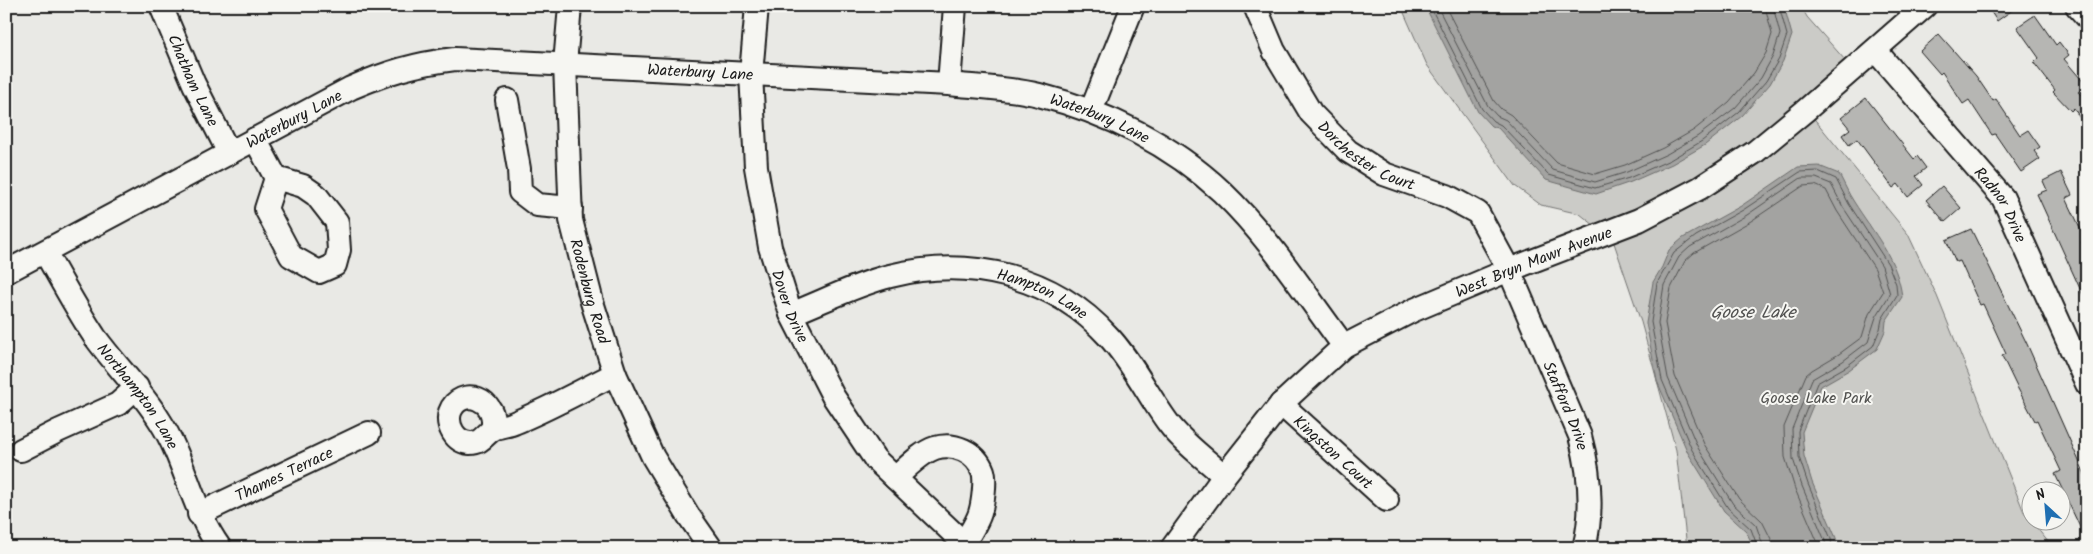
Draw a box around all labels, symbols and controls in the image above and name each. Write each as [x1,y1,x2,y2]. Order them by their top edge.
street label: Chatham Lane [160,31,225,131]
street label: Waterbury Lane [647,58,754,88]
street label: Waterbury Lane [242,84,347,156]
street label: Waterbury Lane [1047,88,1154,151]
street label: Dorchester Court [1311,115,1419,198]
street label: Radnor Drive [1967,162,2032,247]
street label: West Bryn Mawr Avenue [1452,220,1616,305]
street label: Rodenburg Road [562,236,616,348]
street label: Hampton Lane [994,262,1093,326]
street label: Dover Drive [764,267,815,348]
water label: Goose Lake [1710,299,1797,328]
street label: Northampton Lane [90,338,184,454]
street label: Stafford Drive [1535,358,1594,453]
park label: Goose Lake Park [1760,386,1872,411]
street label: Kingston Court [1287,410,1379,496]
street label: Thames Terrace [231,441,338,509]
north arrow [2020,482,2070,532]
text: N [2032,483,2050,507]

